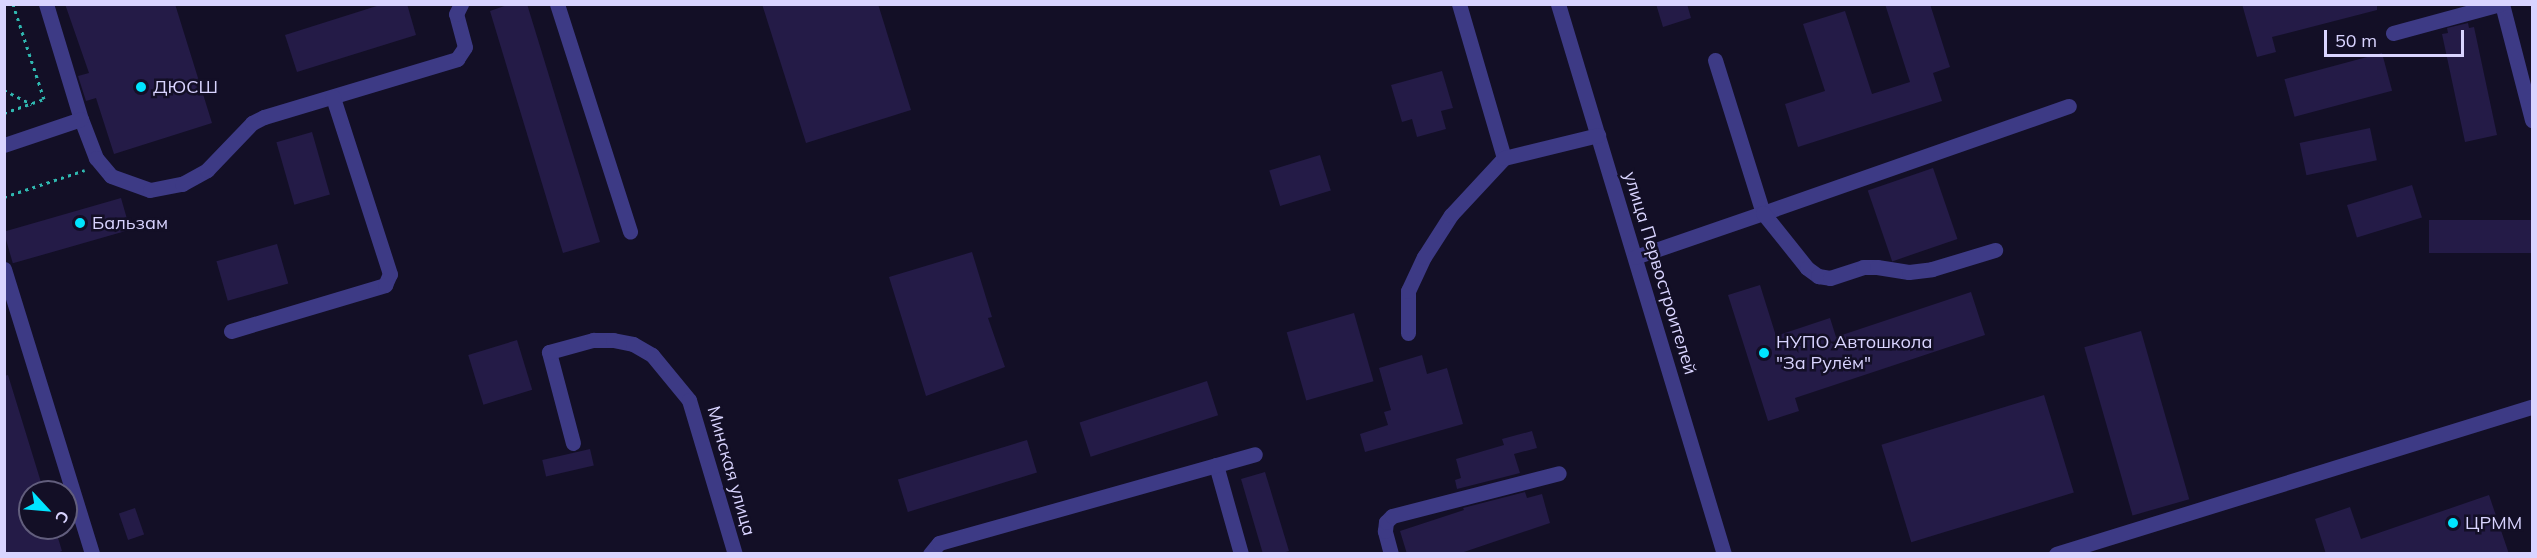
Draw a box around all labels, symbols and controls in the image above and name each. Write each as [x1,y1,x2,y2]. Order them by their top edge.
scale bar [2327,18,2466,56]
text: 50 m [2335,29,2377,52]
place label: ДЮСШ [153,76,218,98]
marker: ДЮСШ [134,80,148,94]
street label: улица Первостроителей [1619,169,1701,377]
place label: Бальзам [92,212,168,234]
marker: Бальзам [73,216,87,230]
place label: НУПО Автошкола "За Рулём" [1776,332,1932,374]
marker: НУПО Автошкола "За Рулём" [1757,346,1771,360]
street label: Минская улица [702,404,760,538]
north arrow [18,480,78,540]
text: С [51,508,74,526]
place label: ЦРММ [2465,512,2522,534]
marker: ЦРММ [2446,516,2460,530]

